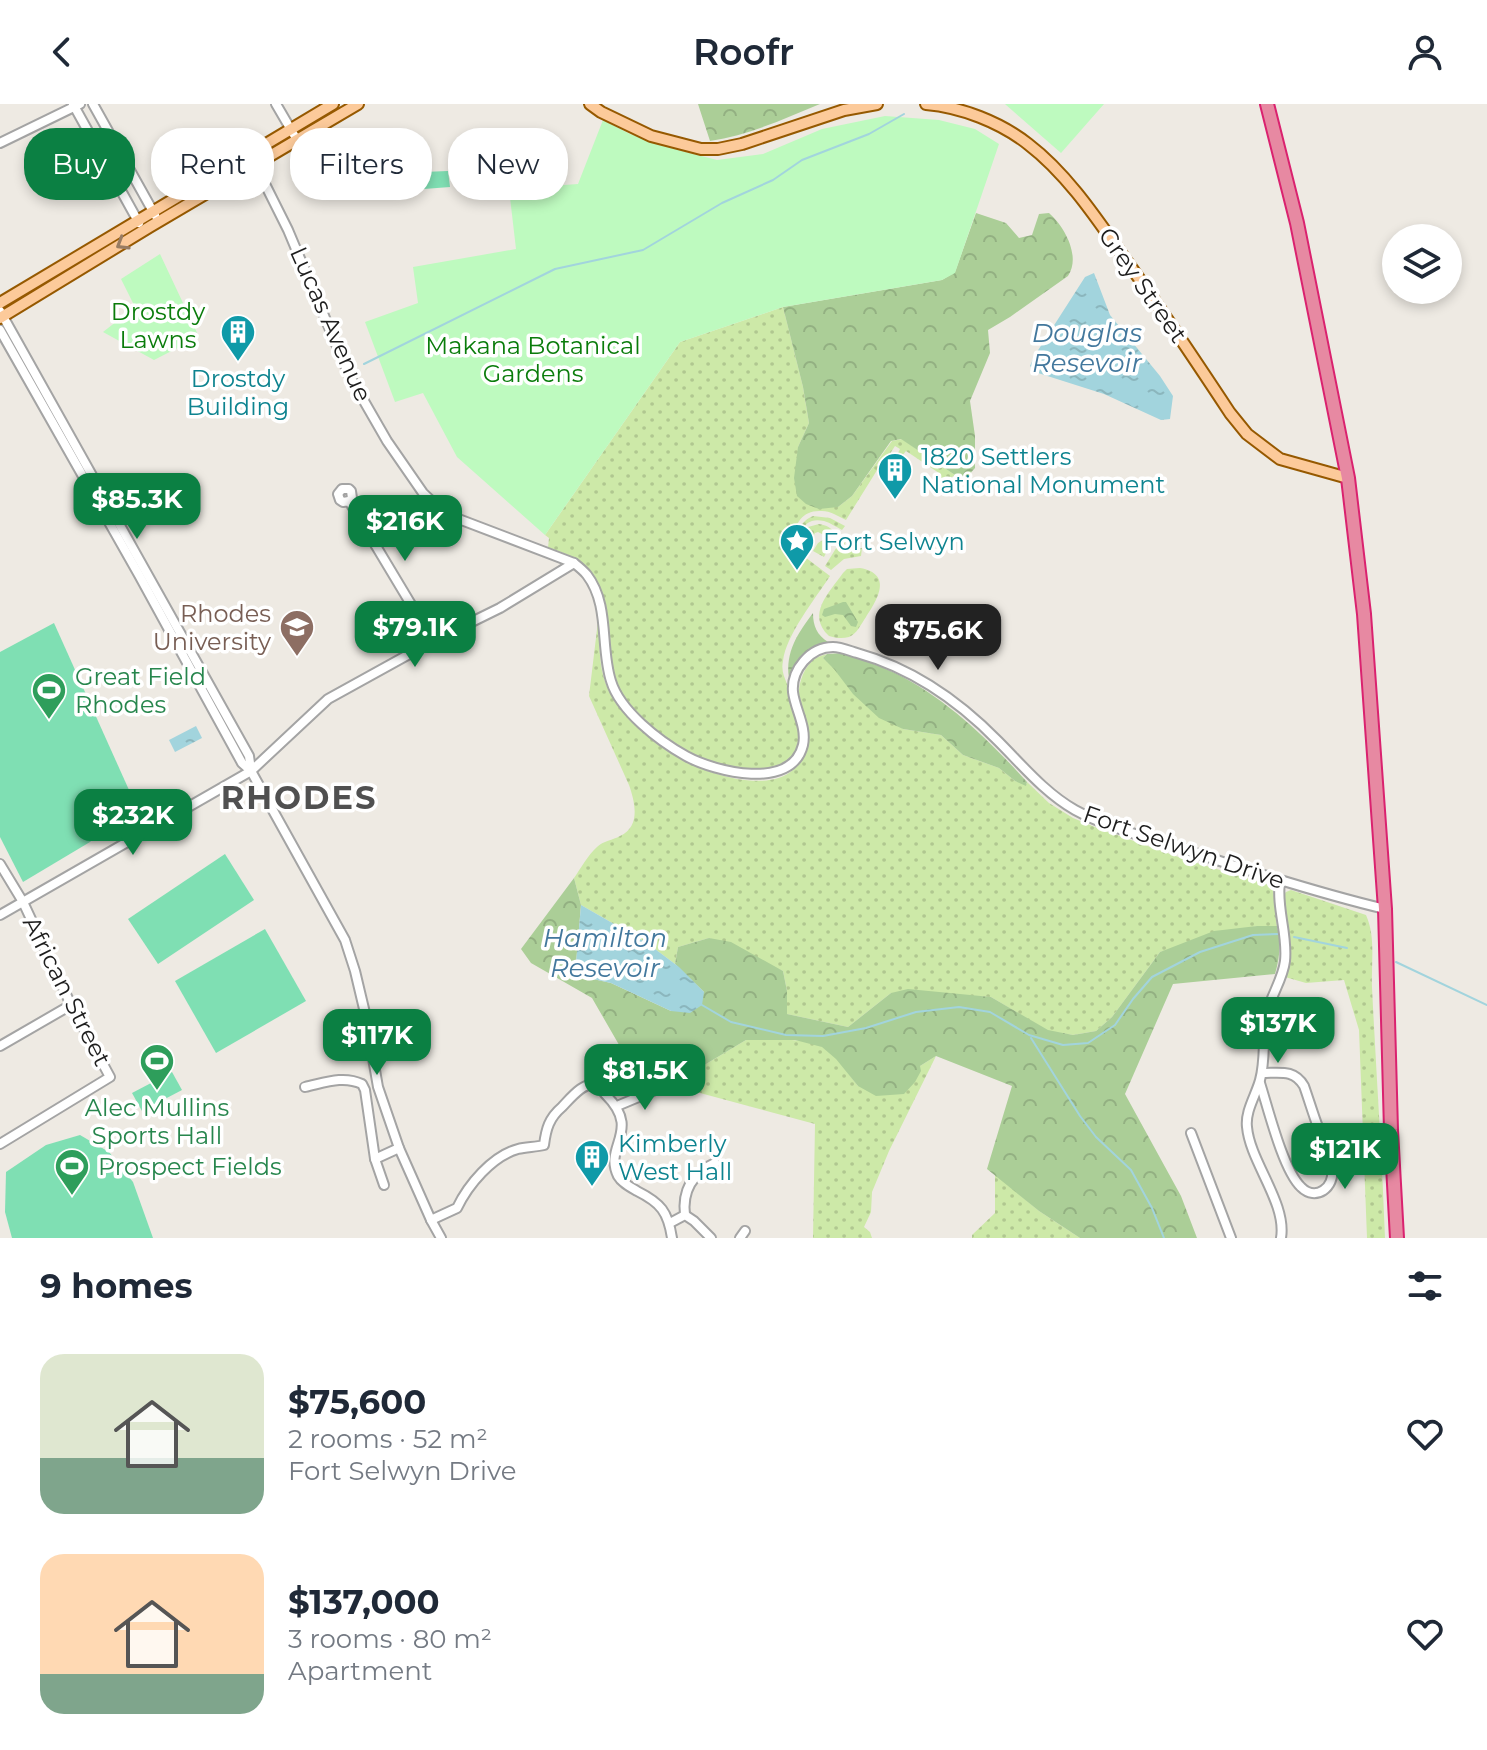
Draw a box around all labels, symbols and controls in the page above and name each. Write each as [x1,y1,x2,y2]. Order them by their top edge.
icon: back [40,30,84,74]
text: Roofr [693,30,794,74]
icon: person [1403,30,1447,74]
chip: Buy [24,128,135,200]
chip: Rent [151,128,274,200]
chip: Filters [290,128,432,200]
chip: New [448,128,568,200]
street label: Grey Street [1093,222,1193,348]
map controls [1382,224,1462,304]
button: layers [1382,224,1462,304]
one-way arrow [116,234,131,250]
street label: Lucas Avenue [284,242,378,406]
park label: Drostdy Lawns [111,297,205,354]
building icon: Drostdy Building [219,313,257,363]
water label: Douglas Resevoir [1032,317,1143,379]
park label: Makana Botanical Gardens [425,331,641,388]
place label: Drostdy Building [187,364,289,421]
place label: 1820 Settlers National Monument [921,442,1166,499]
building icon: 1820 Settlers National Monument [876,451,914,501]
pin: $85.3K [72,473,202,541]
text: $85.3K [92,483,182,515]
pin: $216K [349,495,461,563]
text: $216K [366,505,444,537]
place icon: Fort Selwyn [778,522,816,572]
place label: Fort Selwyn [823,527,965,556]
place label: Rhodes University [153,599,271,656]
pin: $79.1K [350,601,480,669]
pin: $75.6K [873,604,1003,672]
school or university icon: Rhodes University [278,608,316,658]
text: $79.1K [373,611,457,643]
text: $75.6K [893,614,983,646]
place label: Great Field Rhodes [75,662,206,719]
sports icon: Great Field Rhodes [30,671,68,721]
district label: RHODES [221,778,377,817]
pin: $232K [77,789,189,857]
text: $232K [92,799,174,831]
street label: Fort Selwyn Drive [1080,799,1288,895]
street label: African Street [17,911,117,1071]
water label: Hamilton Resevoir [543,922,667,984]
pin: $137K [1222,997,1334,1065]
text: $137K [1239,1007,1317,1039]
pin: $117K [321,1009,433,1077]
text: $117K [341,1019,413,1051]
sports icon: Alec Mullins Sports Hall [138,1042,176,1092]
pin: $81.5K [580,1044,710,1112]
text: $81.5K [602,1054,688,1086]
place label: Alec Mullins Sports Hall [85,1093,229,1150]
pin: $121K [1289,1123,1401,1191]
place label: Kimberly West Hall [618,1129,732,1186]
text: $121K [1309,1133,1381,1165]
building icon: Kimberly West Hall [573,1138,611,1188]
sports icon: Prospect Fields [53,1147,91,1197]
place label: Prospect Fields [98,1152,282,1181]
icon: filters [1403,1264,1447,1308]
text: 9 homes [40,1265,193,1307]
text: $75,600 [288,1381,426,1423]
icon: home [104,1386,200,1482]
icon: heart [1403,1412,1447,1456]
text: 2 rooms · 52 m² [288,1423,488,1455]
text: Fort Selwyn Drive [288,1455,516,1487]
text: $137,000 [288,1581,440,1623]
icon: home [104,1586,200,1682]
icon: heart [1403,1612,1447,1656]
text: 3 rooms · 80 m² [288,1623,492,1655]
text: Apartment [288,1655,432,1687]

